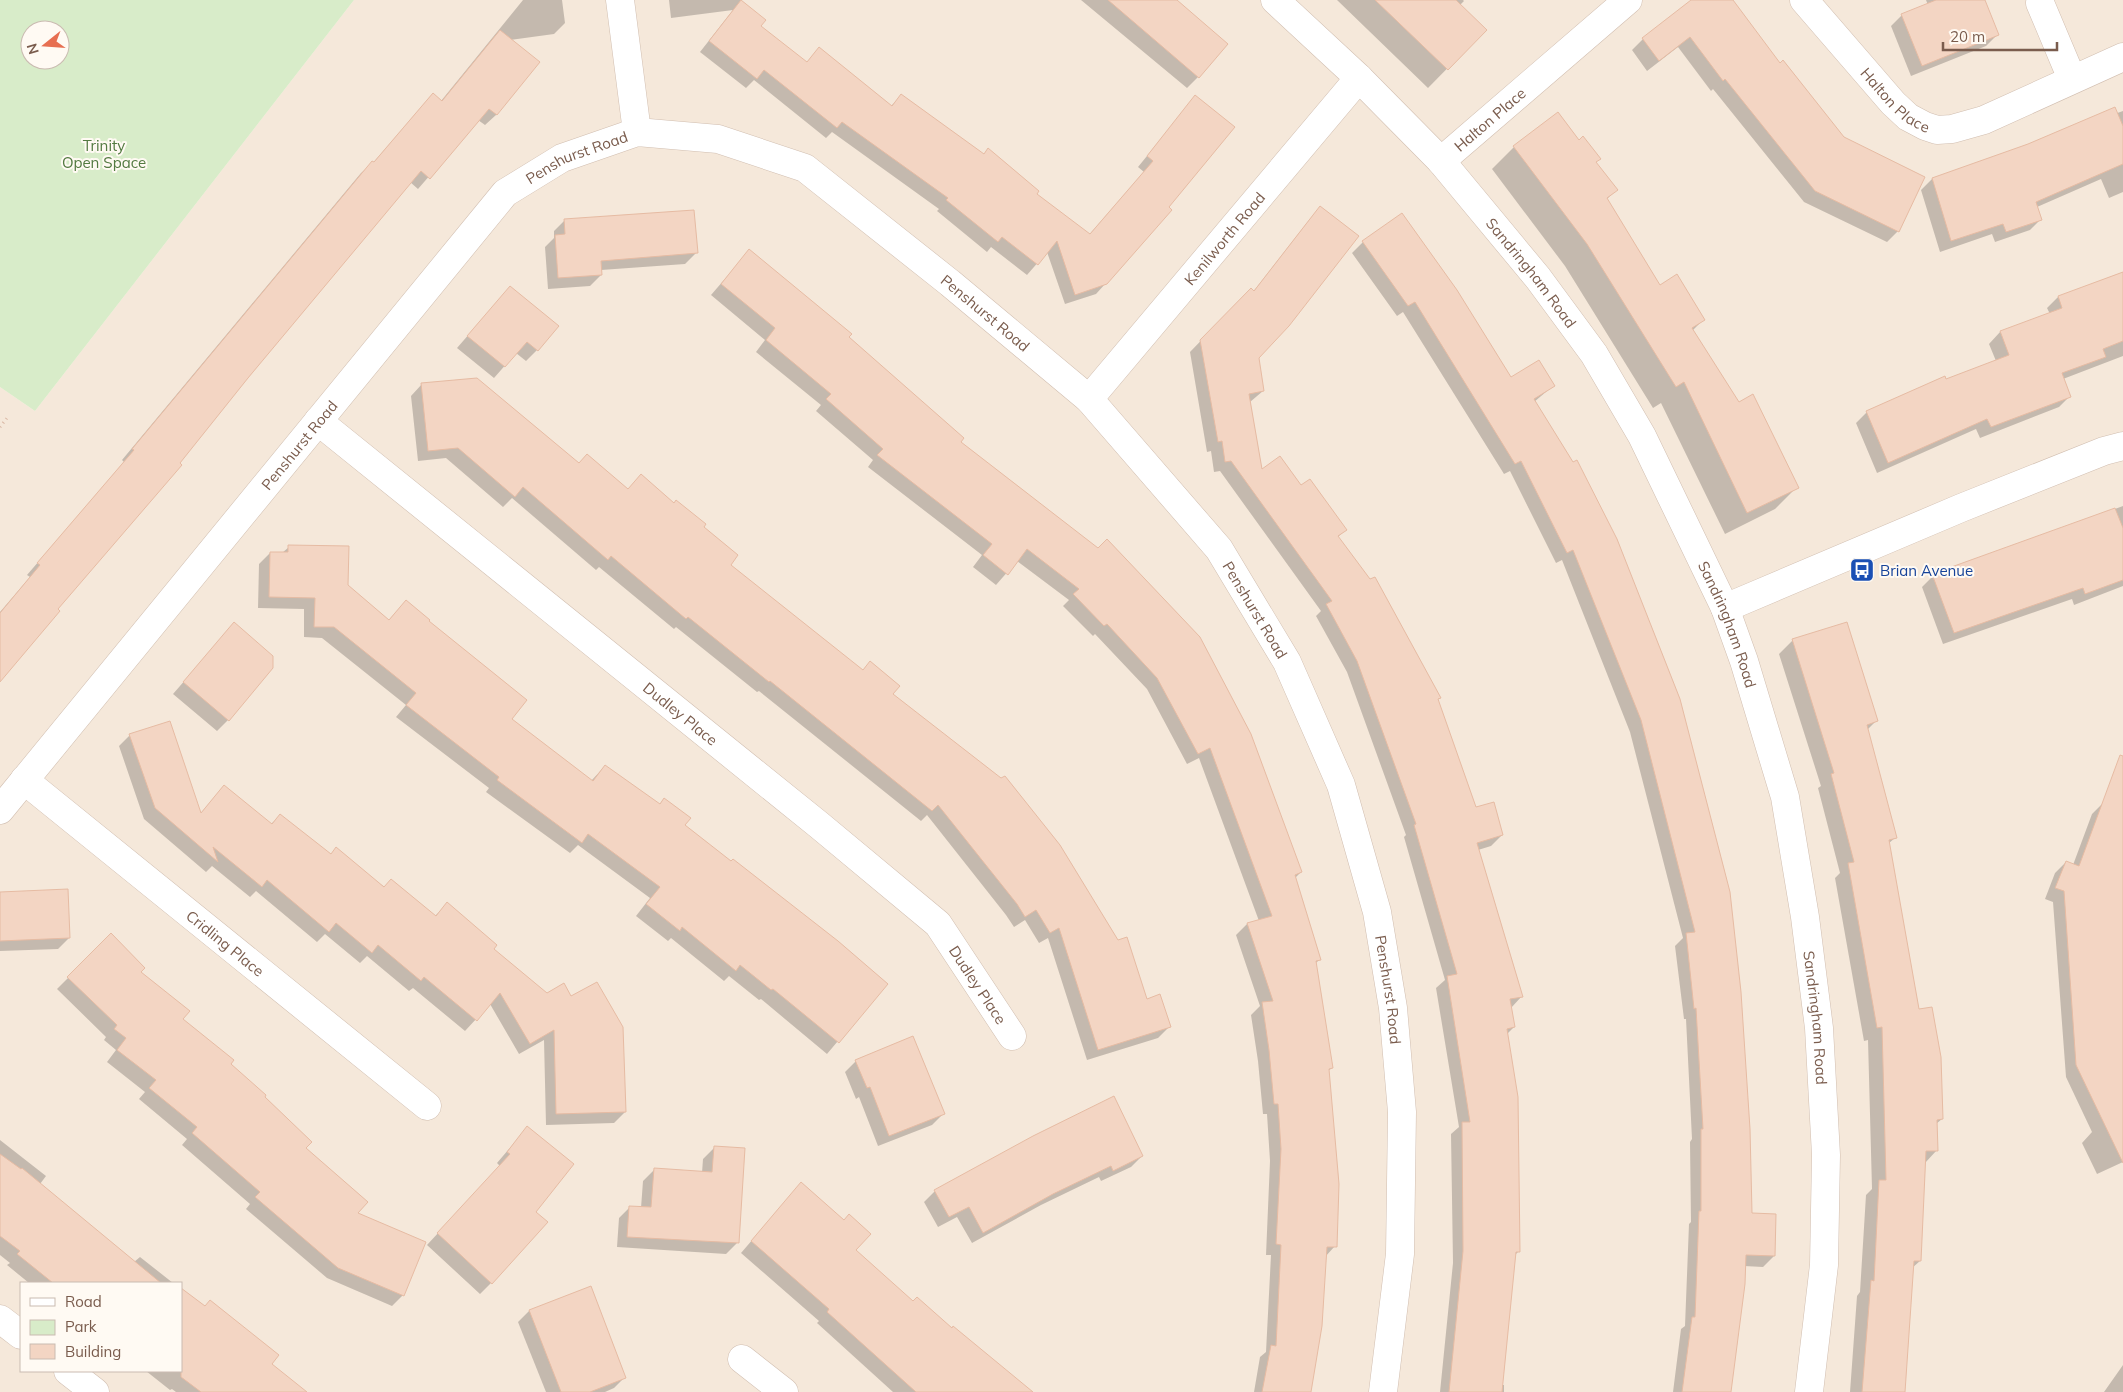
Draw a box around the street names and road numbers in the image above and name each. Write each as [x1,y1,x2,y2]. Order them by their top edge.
street label: Halton Place [1857,63,1932,136]
street label: Halton Place [1450,83,1529,155]
street label: Penshurst Road [522,126,630,188]
street label: Kenilworth Road [1180,188,1269,289]
street label: Sandringham Road [1482,214,1581,331]
street label: Penshurst Road [937,270,1034,355]
street label: Penshurst Road [257,396,341,493]
street label: Penshurst Road [1219,558,1292,662]
street label: Sandringham Road [1694,558,1761,690]
street label: Dudley Place [640,678,722,749]
street label: Cridling Place [182,906,268,980]
street label: Penshurst Road [1372,934,1406,1045]
street label: Dudley Place [945,942,1011,1027]
street label: Sandringham Road [1800,949,1832,1085]

